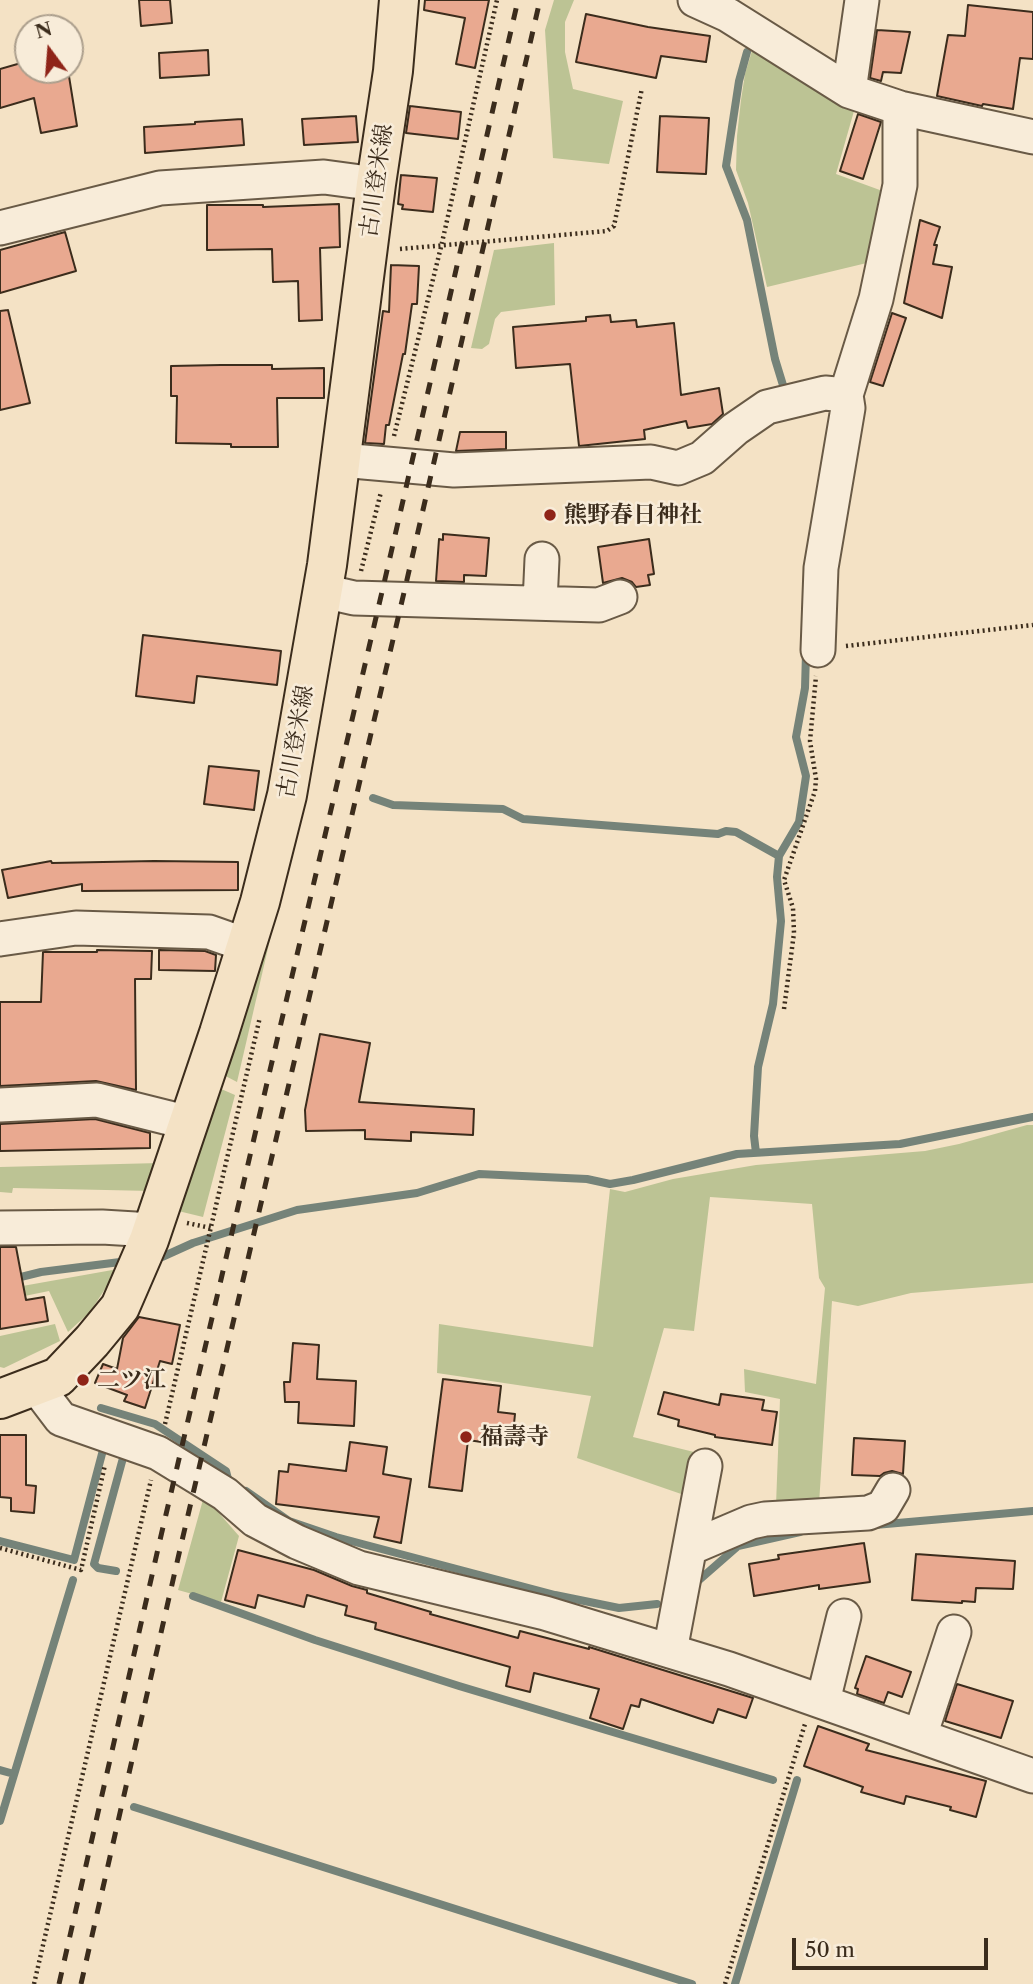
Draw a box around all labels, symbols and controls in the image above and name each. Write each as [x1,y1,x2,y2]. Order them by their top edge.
north arrow [14,14,84,84]
text: N [33,17,55,44]
street label: 古川登米線 [355,122,399,240]
place label: 熊野春日神社 [564,501,702,529]
marker: 熊野春日神社 [542,507,558,523]
street label: 古川登米線 [272,683,320,801]
place label: 二ツ江 [97,1366,166,1394]
marker: 二ツ江 [75,1372,91,1388]
place label: 福壽寺 [480,1423,549,1451]
marker: 福壽寺 [458,1429,474,1445]
scale bar [795,1924,991,1968]
text: 50 m [805,1937,855,1962]

